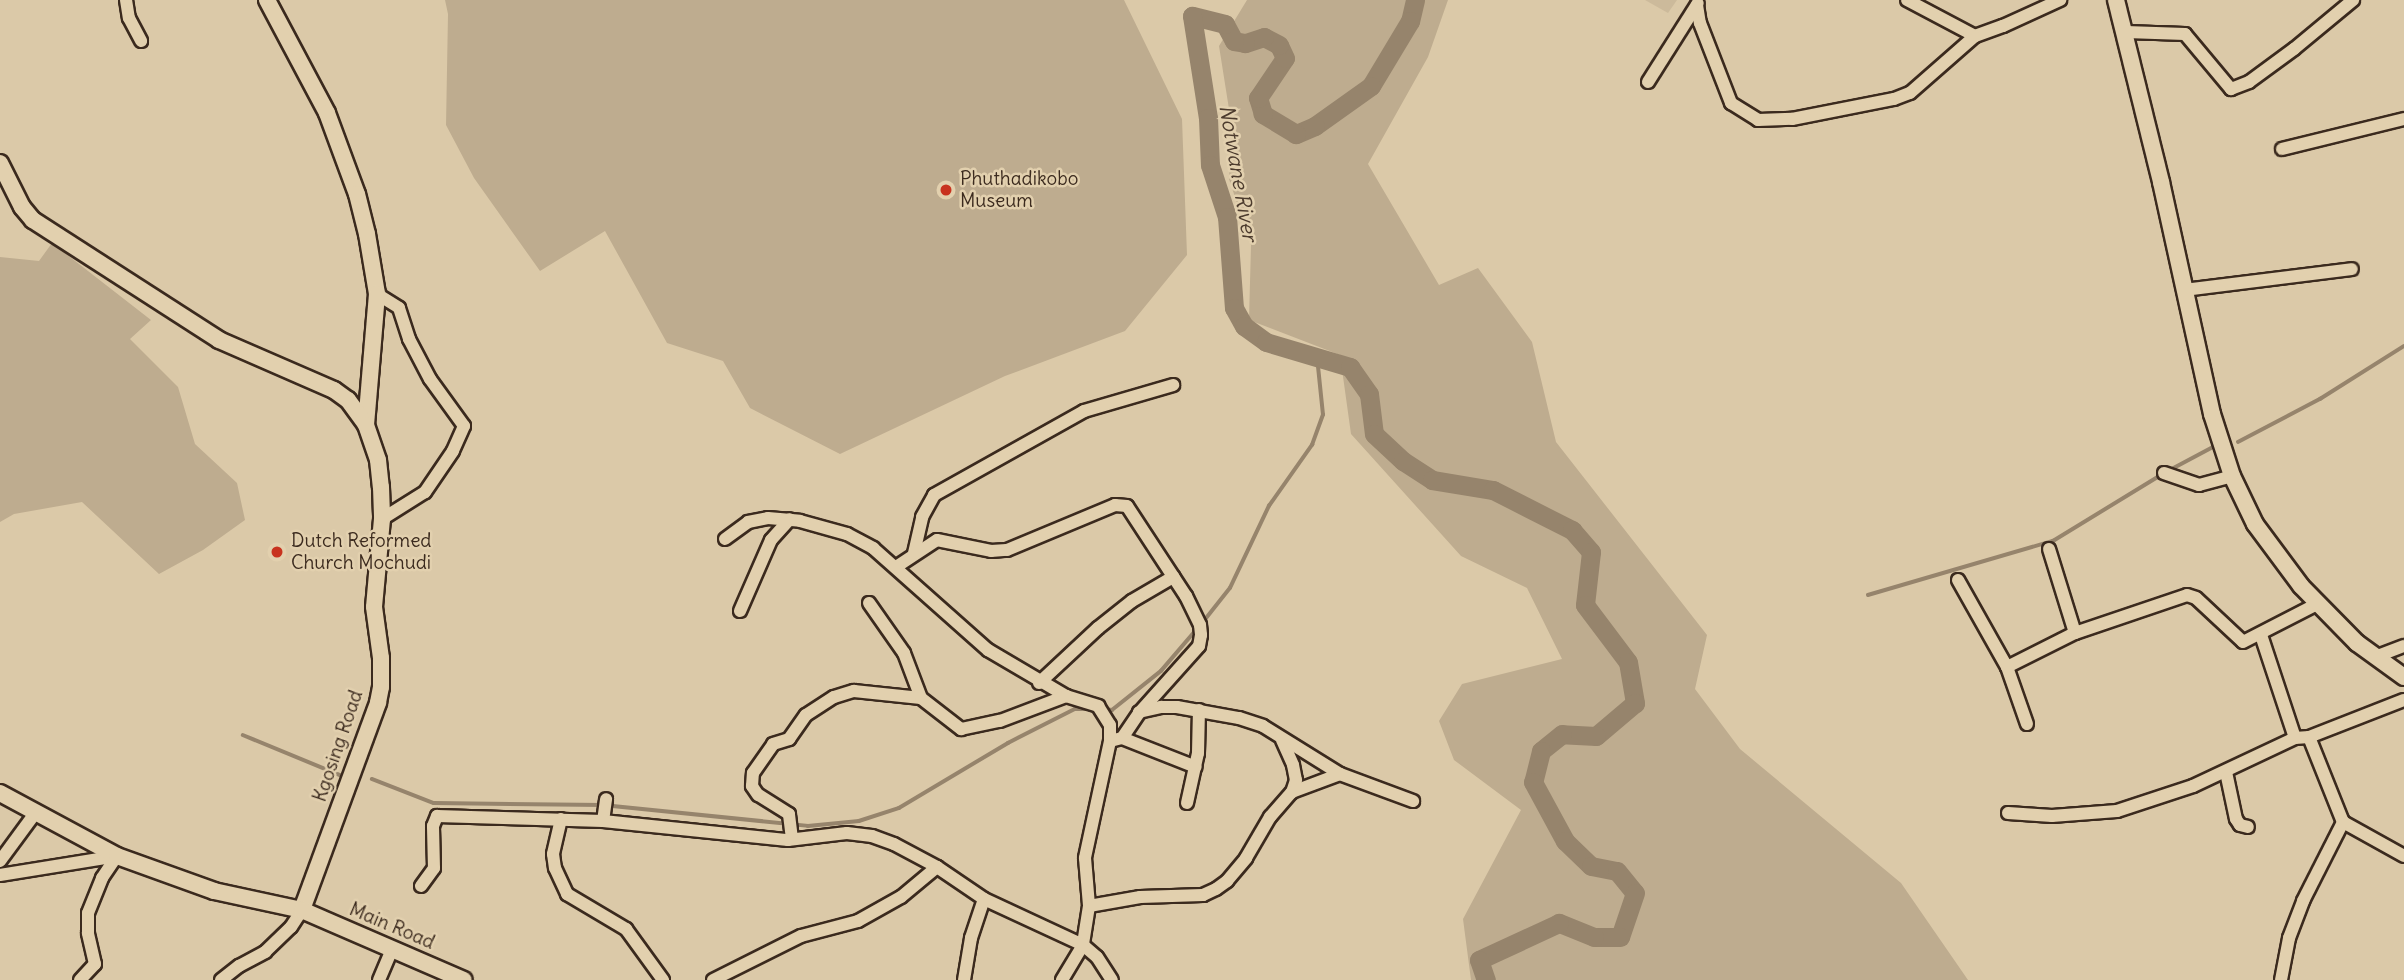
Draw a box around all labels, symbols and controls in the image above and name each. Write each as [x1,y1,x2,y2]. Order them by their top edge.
water label: Notwane River [1214,103,1262,243]
place label: Phuthadikobo Museum [960,168,1078,212]
marker: Phuthadikobo Museum [938,182,954,198]
place label: Dutch Reformed Church Mochudi [291,530,432,574]
marker: Dutch Reformed Church Mochudi [269,544,285,560]
street label: Kgosing Road [308,687,368,805]
street label: Main Road [346,898,438,954]

